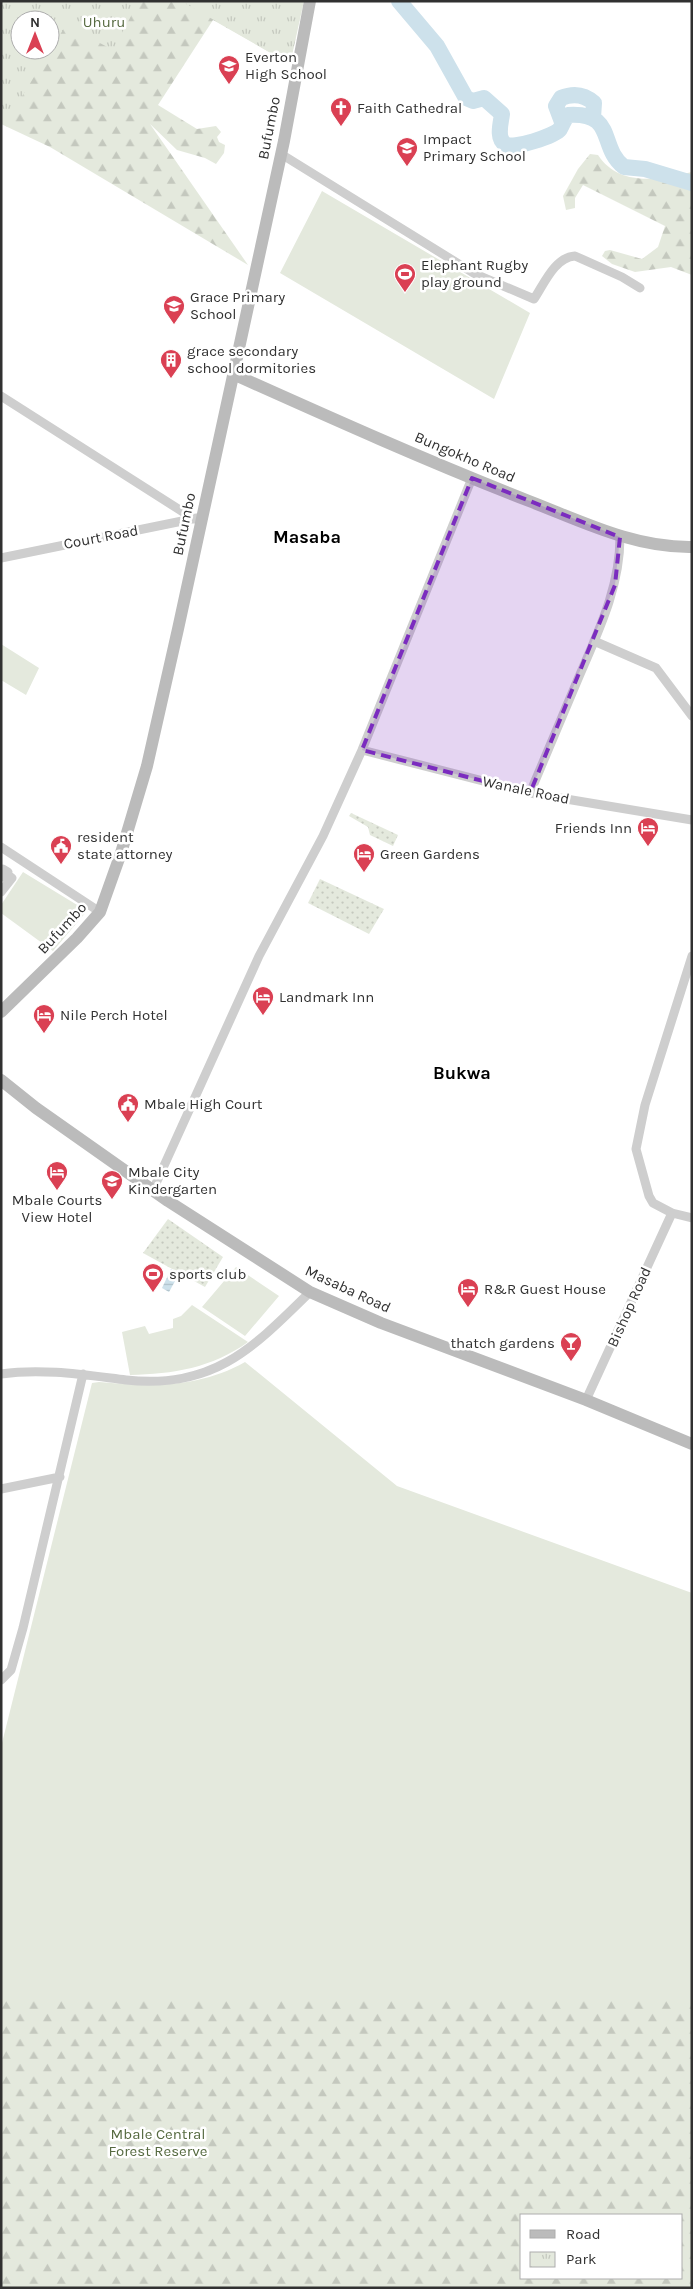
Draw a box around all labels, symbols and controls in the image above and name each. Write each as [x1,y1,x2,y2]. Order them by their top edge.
north arrow [10,10,60,60]
park label: Uhuru [83,13,125,31]
text: N [30,14,40,31]
place label: Everton High School [245,48,327,83]
school or university icon: Everton High School [217,54,241,85]
street label: Bufumbo [254,95,284,161]
church icon: Faith Cathedral [329,96,353,127]
place label: Faith Cathedral [357,99,462,117]
place label: Impact Primary School [423,130,526,165]
school or university icon: Impact Primary School [395,136,419,167]
place label: Elephant Rugby play ground [421,256,528,291]
sports icon: Elephant Rugby play ground [393,262,417,293]
place label: Grace Primary School [190,288,285,323]
school or university icon: Grace Primary School [162,294,186,325]
place label: grace secondary school dormitories [187,342,316,377]
building icon: grace secondary school dormitories [159,348,183,379]
street label: Bungokho Road [412,428,518,486]
street label: Bufumbo [169,491,199,557]
street label: Court Road [62,521,140,553]
district label: Masaba [273,526,341,548]
street label: Wanale Road [481,772,571,808]
hotel icon: Friends Inn [636,816,660,847]
place label: Friends Inn [555,819,632,837]
place label: resident state attorney [77,828,173,863]
public building icon: resident state attorney [49,834,73,865]
hotel icon: Green Gardens [352,842,376,873]
place label: Green Gardens [380,845,480,863]
street label: Bufumbo [34,899,90,957]
hotel icon: Landmark Inn [251,985,275,1016]
place label: Landmark Inn [279,988,374,1006]
hotel icon: Nile Perch Hotel [32,1003,56,1034]
place label: Nile Perch Hotel [60,1006,168,1024]
district label: Bukwa [433,1062,491,1084]
public building icon: Mbale High Court [116,1092,140,1123]
place label: Mbale High Court [144,1095,263,1113]
hotel icon: Mbale Courts View Hotel [45,1160,69,1191]
place label: Mbale City Kindergarten [128,1163,217,1198]
school or university icon: Mbale City Kindergarten [100,1169,124,1200]
place label: Mbale Courts View Hotel [12,1191,102,1226]
street label: Masaba Road [302,1261,394,1317]
sports icon: sports club [141,1262,165,1293]
street label: Bishop Road [603,1264,655,1350]
place label: sports club [169,1265,246,1283]
hotel icon: R&R Guest House [456,1277,480,1308]
place label: R&R Guest House [484,1280,606,1298]
bar icon: thatch gardens [559,1331,583,1362]
place label: thatch gardens [450,1334,555,1352]
park label: Mbale Central Forest Reserve [109,2125,207,2160]
legend [520,2214,683,2279]
text: Road [566,2225,601,2243]
text: Park [566,2250,596,2268]

